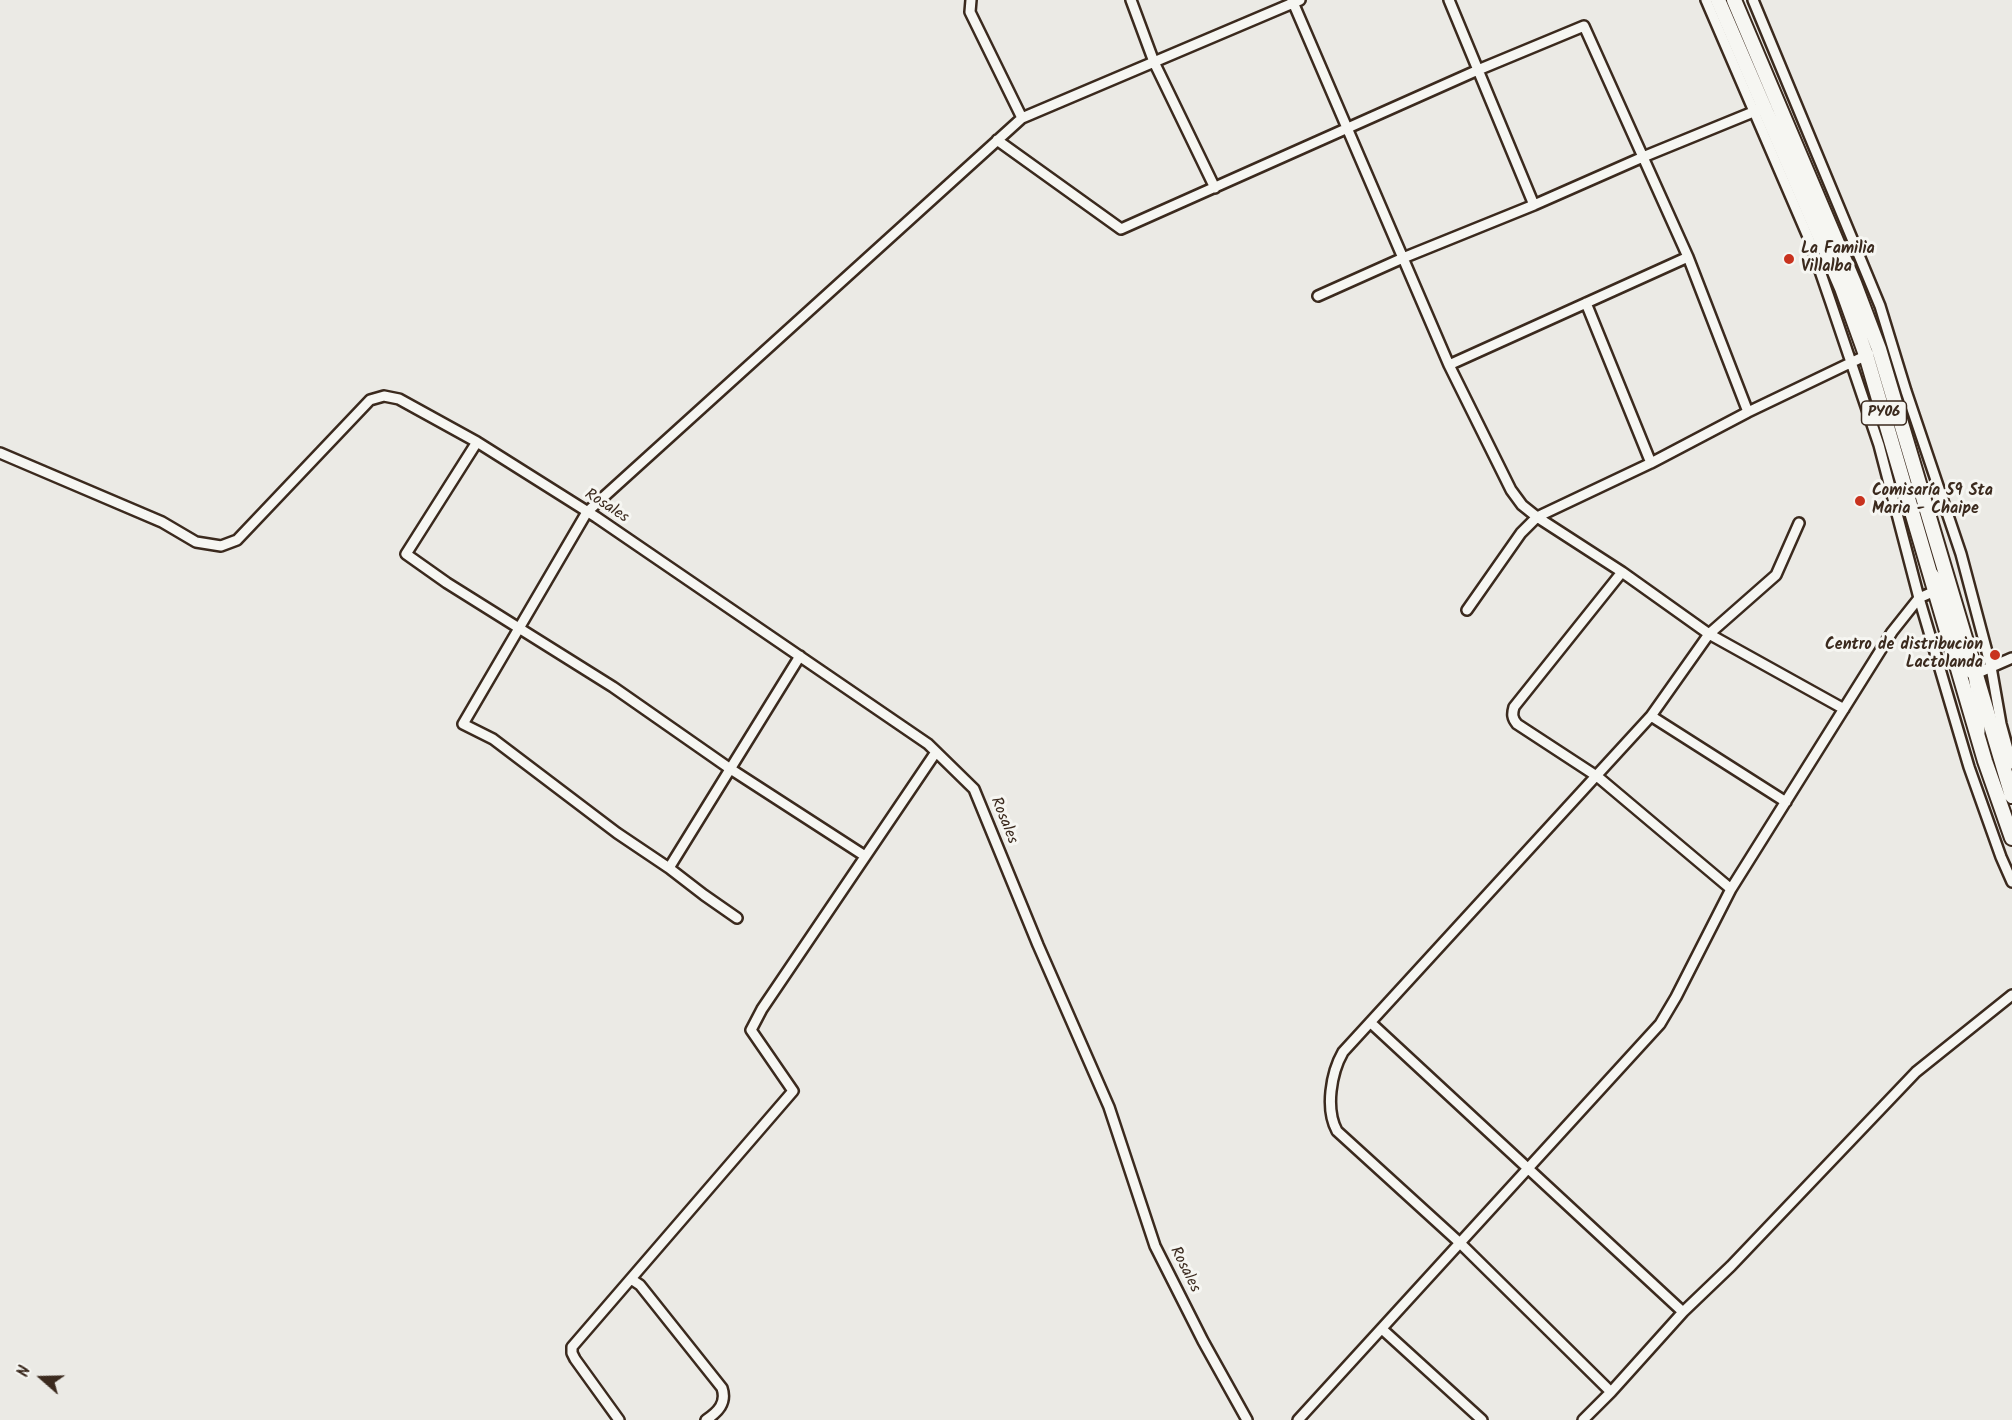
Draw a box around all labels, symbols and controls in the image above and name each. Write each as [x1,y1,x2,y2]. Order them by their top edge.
place label: La Familia Villalba [1801,240,1875,278]
marker: La Familia Villalba [1782,252,1796,266]
road number: PY06 [1862,401,1906,425]
place label: Comisaría 59 Sta Maria - Chaipe [1872,482,1993,520]
street label: Rosales [580,486,632,528]
marker: Comisaría 59 Sta Maria - Chaipe [1853,494,1867,508]
place label: Centro de distribucion Lactolanda [1825,636,1983,674]
marker: Centro de distribucion Lactolanda [1988,648,2002,662]
street label: Rosales [985,795,1021,847]
street label: Rosales [1164,1244,1204,1296]
north arrow [12,1348,72,1408]
text: N [11,1363,38,1381]

